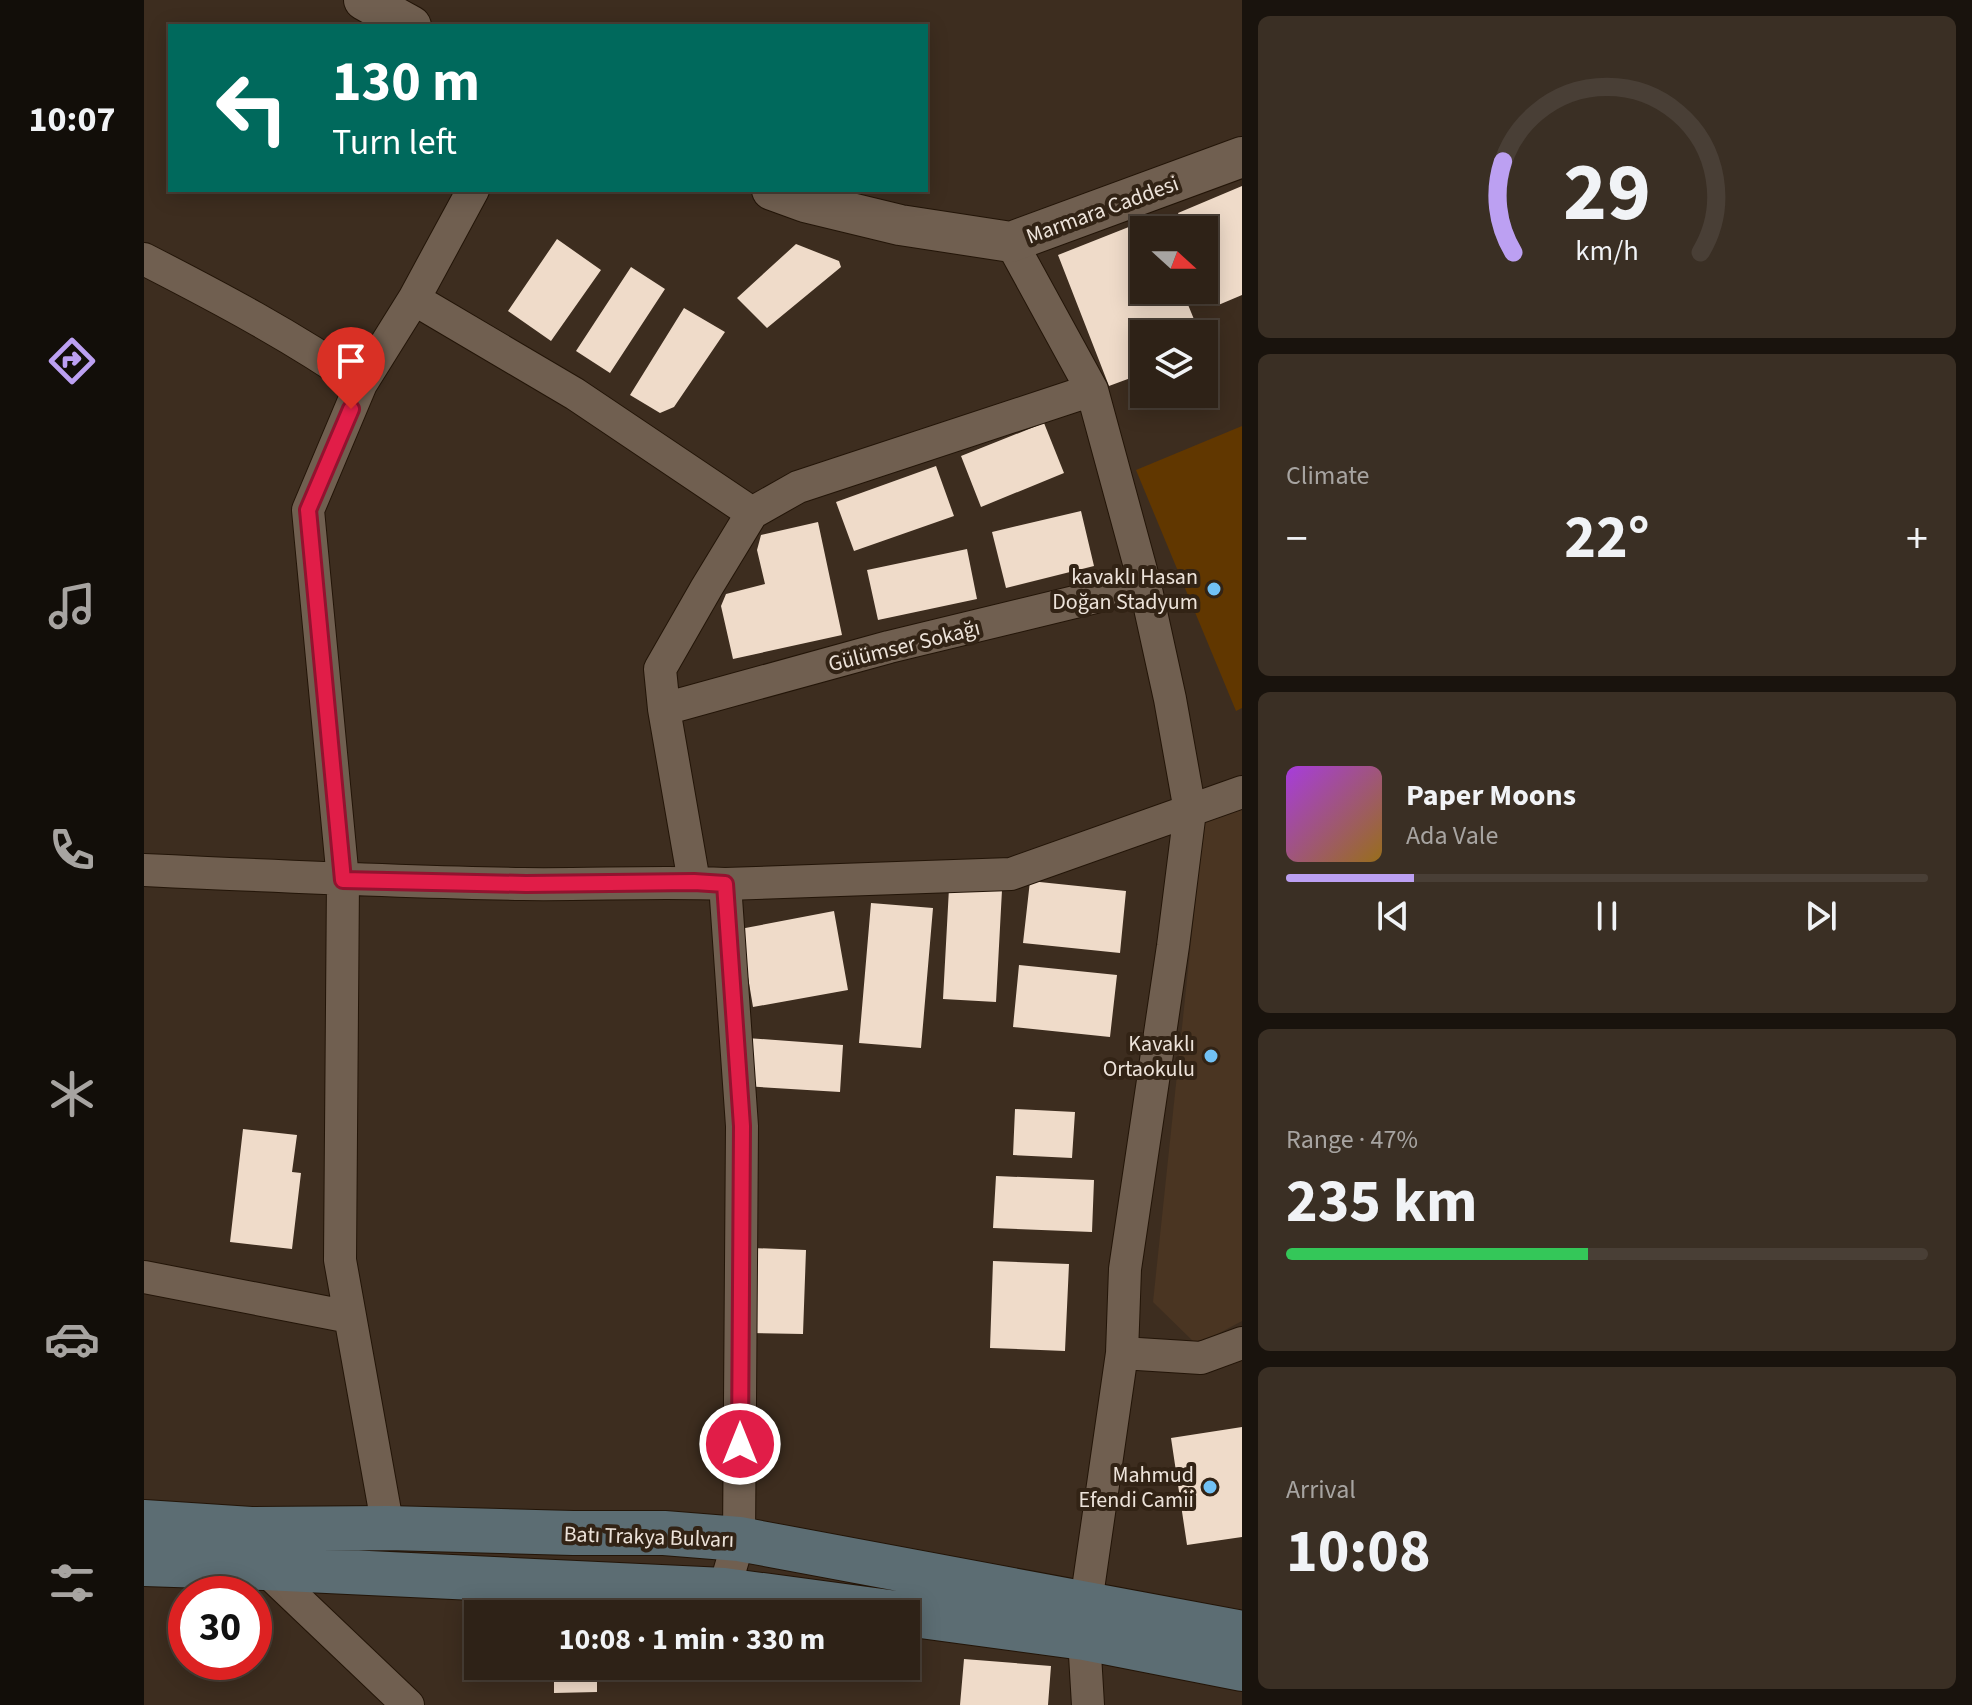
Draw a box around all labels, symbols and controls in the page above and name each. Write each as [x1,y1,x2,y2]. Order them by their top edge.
text: 130 m [332,43,480,122]
icon: left [200,56,304,160]
text: 10:07 [29,94,115,145]
text: Turn left [332,117,457,168]
text: 29 [1563,133,1651,251]
street label: Marmara Caddesi [1022,167,1183,252]
north arrow [1130,216,1218,304]
map controls [1130,216,1218,408]
text: km/h [1575,231,1639,271]
button: layers [1130,320,1218,408]
pin [317,327,385,409]
icon: directions [44,333,100,389]
icon: arrive [329,339,373,383]
text: Climate [1286,457,1370,494]
text: 22° [1564,496,1650,581]
text: − [1286,508,1308,571]
text: + [1906,508,1928,571]
place label: kavaklı Hasan Doğan Stadyum [1052,561,1198,618]
icon: music [44,578,100,634]
marker: kavaklı Hasan Doğan Stadyum [1205,580,1223,598]
street label: Gülümser Sokağı [825,612,984,680]
text: Paper Moons [1406,774,1576,817]
text: Ada Vale [1406,817,1498,854]
icon: phone [44,822,100,878]
icon: previous [1371,894,1415,938]
icon: pause [1585,894,1629,938]
icon: next [1799,894,1843,938]
place label: Kavaklı Ortaokulu [1103,1028,1195,1085]
marker: Kavaklı Ortaokulu [1202,1047,1220,1065]
icon: climate [44,1066,100,1122]
text: Range · 47% [1286,1121,1418,1158]
text: 235 km [1286,1160,1477,1245]
icon: car [44,1311,100,1367]
position arrow [698,1402,782,1486]
place label: Mahmud Efendi Camii [1079,1459,1194,1516]
text: Arrival [1286,1471,1356,1508]
marker: Mahmud Efendi Camii [1201,1478,1219,1496]
text: 10:08 [1286,1510,1431,1595]
street label: Batı Trakya Bulvarı [563,1518,735,1556]
icon: filters [44,1555,100,1611]
speed limit sign: 30 [168,1576,272,1680]
text: 10:08 · 1 min · 330 m [559,1618,825,1661]

